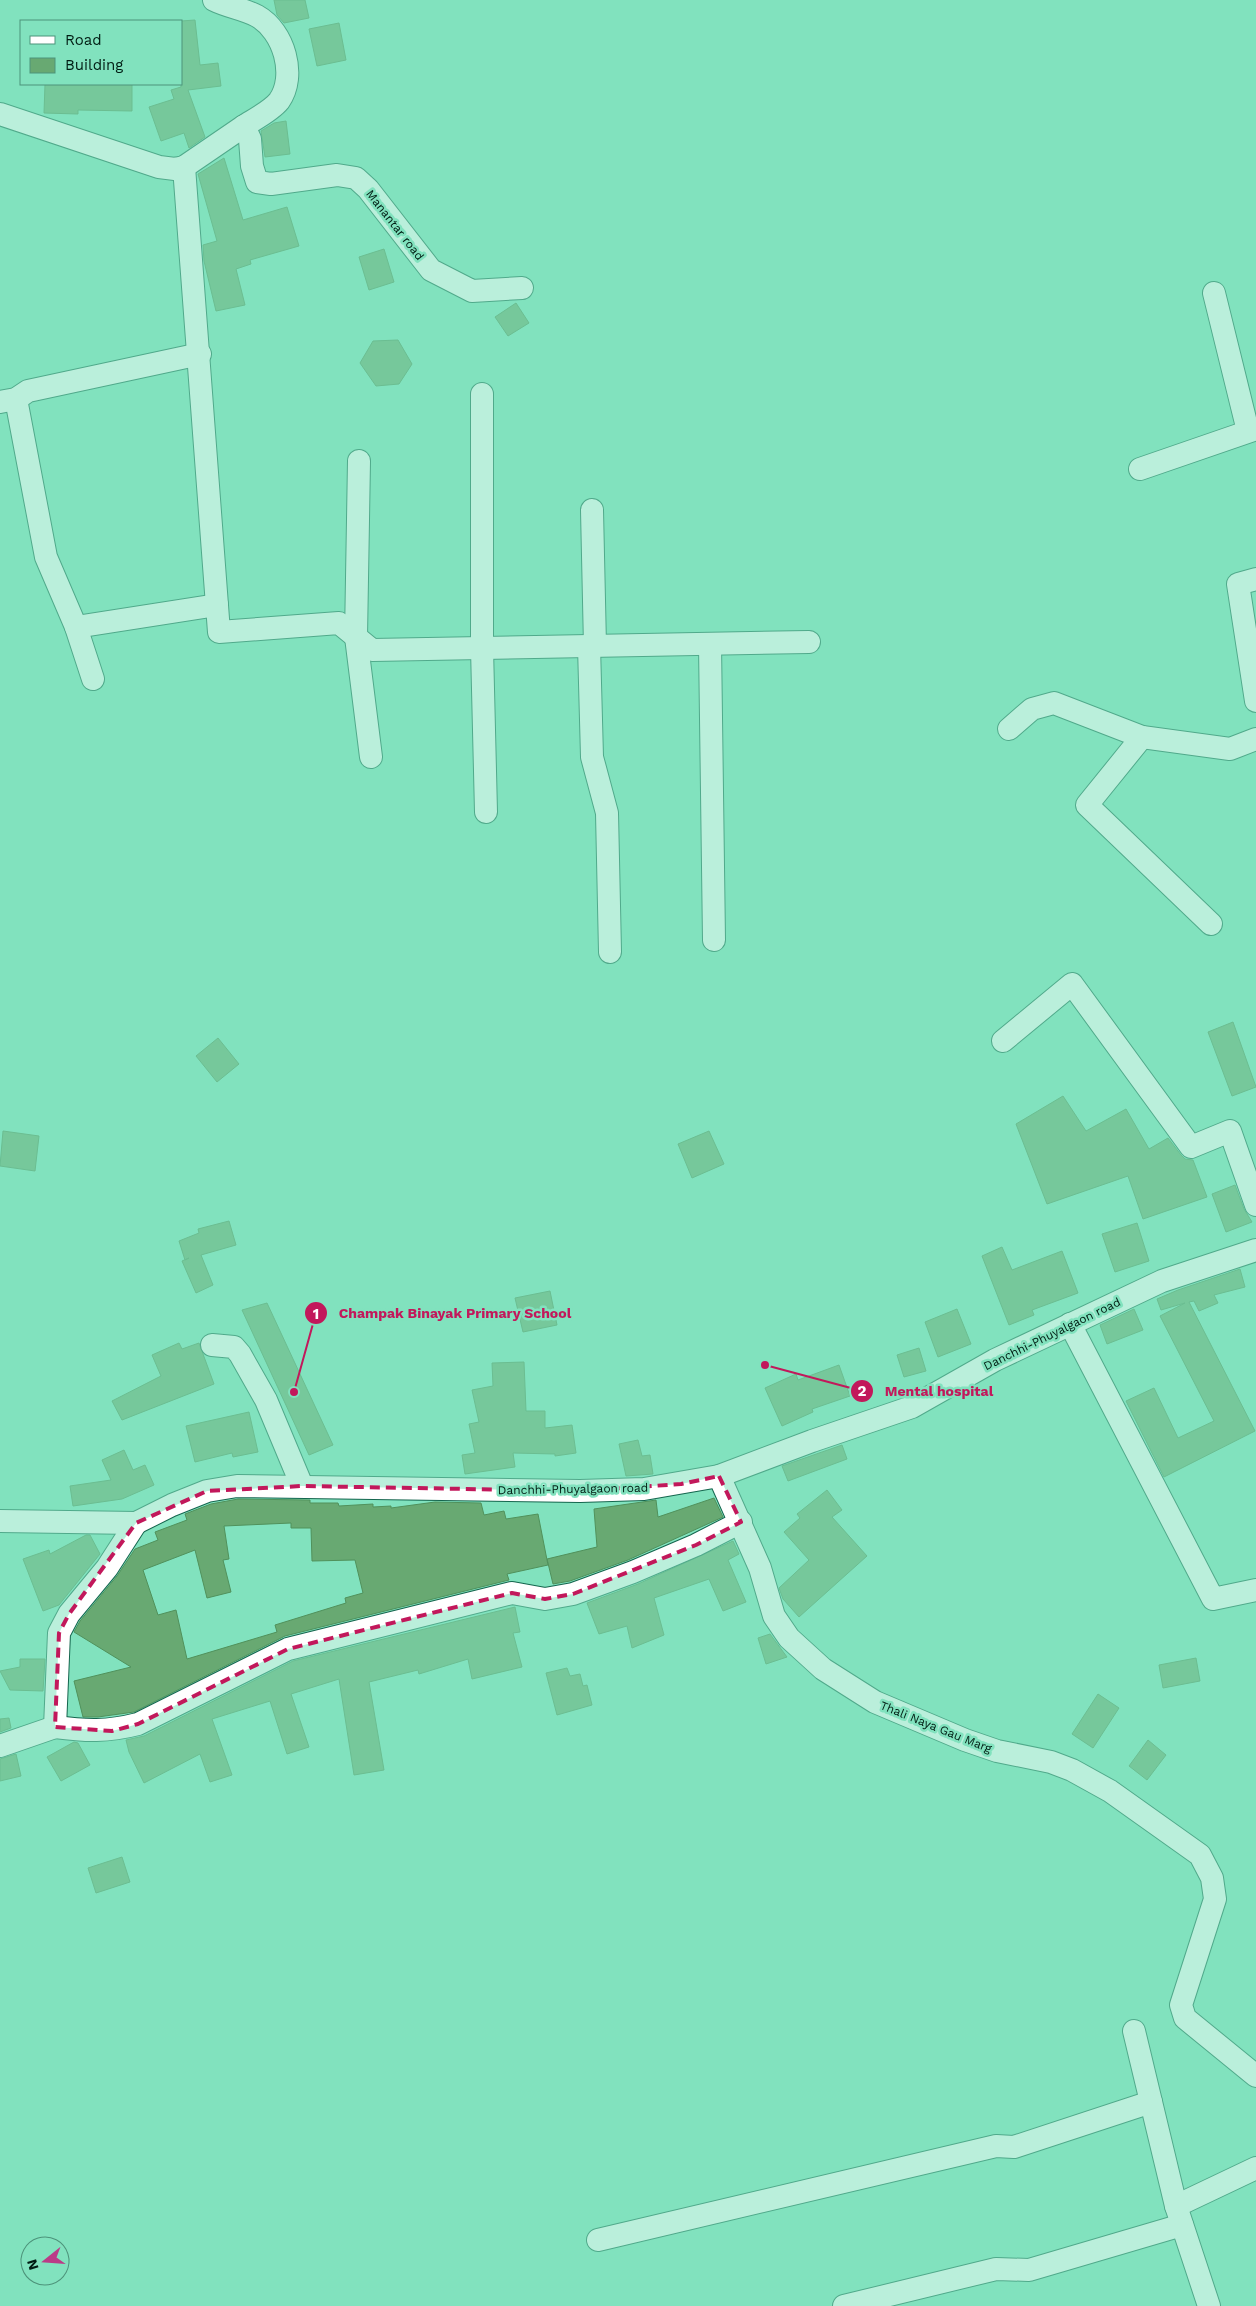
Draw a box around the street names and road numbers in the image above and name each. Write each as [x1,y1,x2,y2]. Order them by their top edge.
street label: Manantar road [363,187,427,263]
street label: Danchhi-Phuyalgaon road [981,1295,1123,1373]
street label: Danchhi-Phuyalgaon road [498,1481,648,1497]
street label: Thali Naya Gau Marg [878,1698,994,1756]

